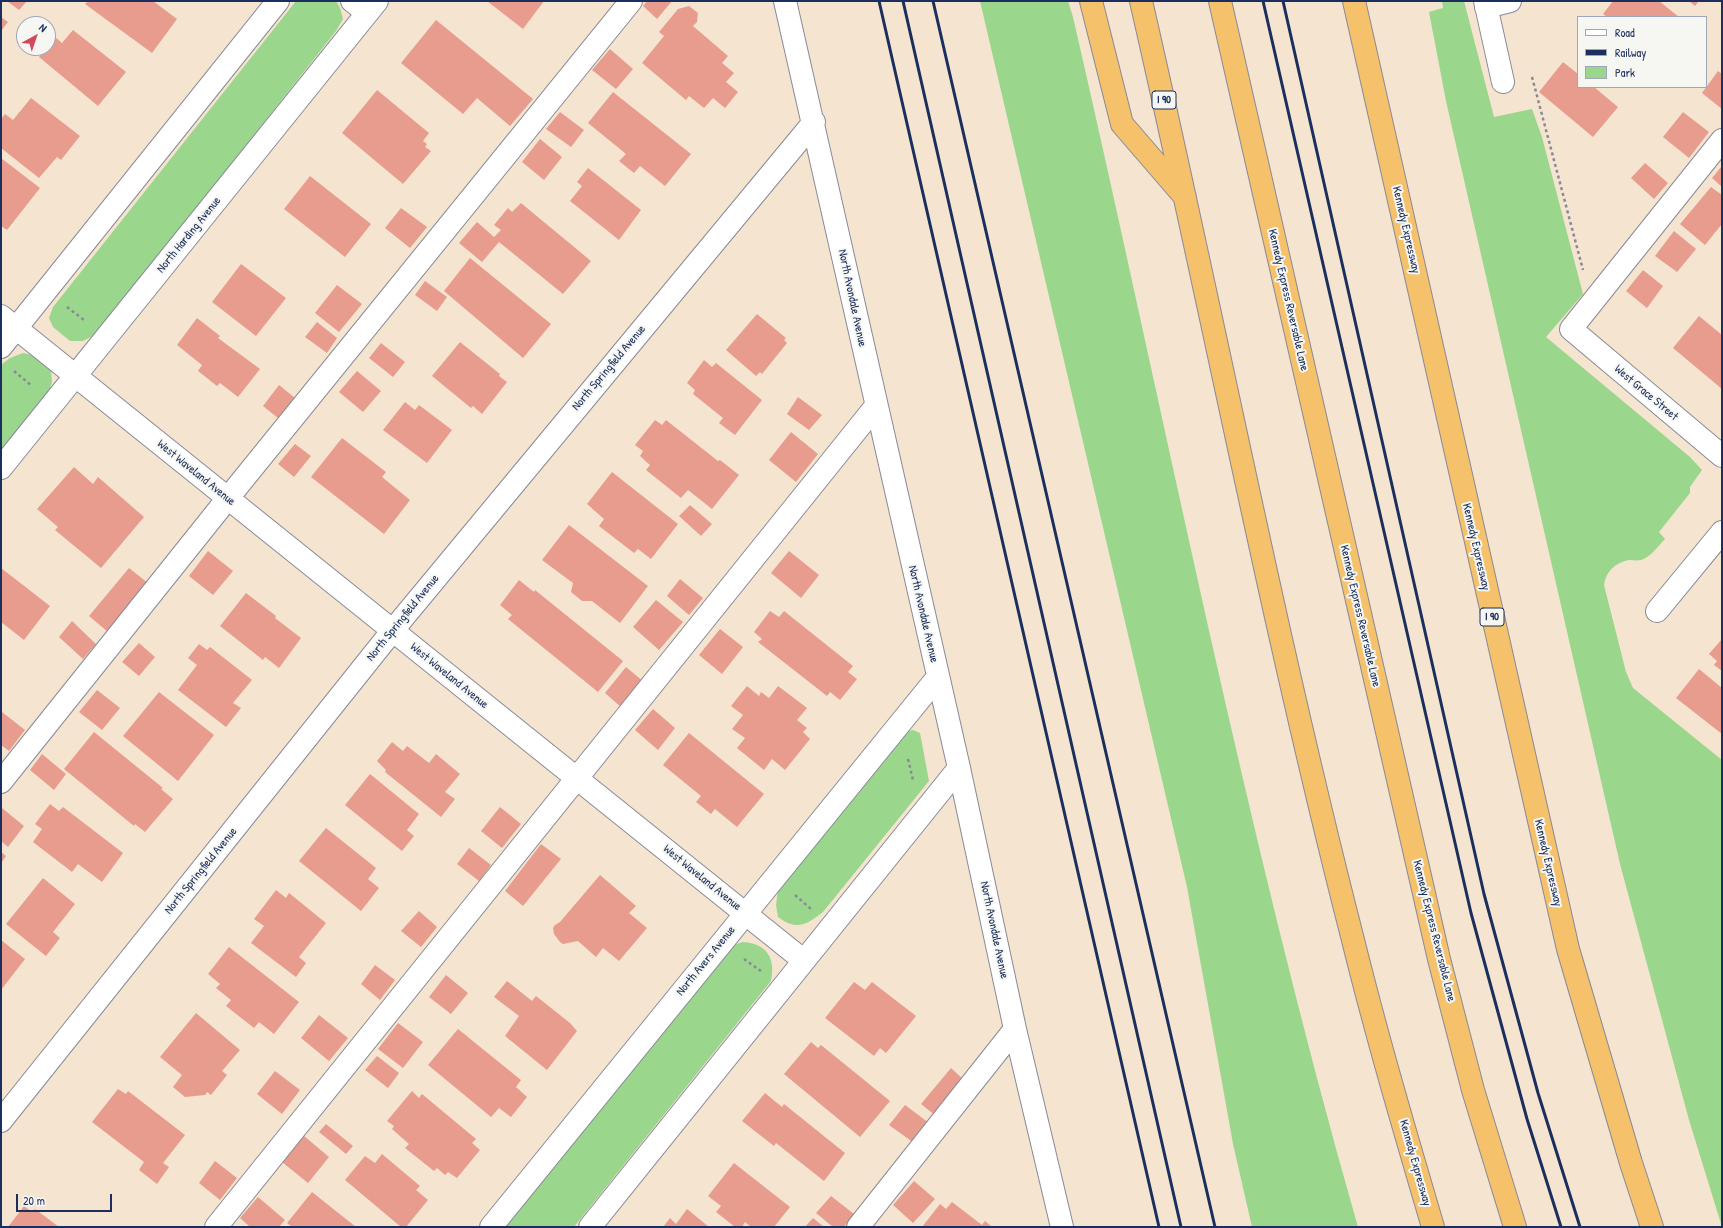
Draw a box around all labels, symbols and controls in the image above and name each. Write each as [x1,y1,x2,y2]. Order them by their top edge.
north arrow [16,16,56,56]
legend [1577,16,1707,88]
text: N [36,20,50,35]
text: Road [1615,24,1635,41]
text: Railway [1615,44,1646,61]
text: Park [1615,64,1635,81]
road number: I 90 [1152,91,1176,109]
street label: Kennedy Expressway [1389,185,1423,275]
street label: North Harding Avenue [154,194,224,276]
street label: Kennedy Express Reversable Lane [1265,228,1311,372]
street label: North Avondale Avenue [835,248,869,348]
street label: North Springfield Avenue [569,322,649,414]
street label: West Grace Street [1611,362,1681,424]
street label: West Waveland Avenue [154,437,238,509]
street label: Kennedy Expressway [1459,502,1493,592]
street label: Kennedy Express Reversable Lane [1337,544,1383,688]
street label: North Avondale Avenue [905,564,941,664]
street label: North Springfield Avenue [364,572,442,664]
road number: I 90 [1480,608,1504,626]
street label: West Waveland Avenue [407,640,491,712]
street label: Kennedy Expressway [1531,818,1565,908]
street label: North Springfield Avenue [162,825,240,917]
street label: West Waveland Avenue [660,842,744,914]
street label: Kennedy Express Reversable Lane [1409,859,1459,1003]
street label: North Avondale Avenue [977,880,1011,980]
street label: North Avers Avenue [673,923,739,999]
street label: Kennedy Expressway [1396,1118,1434,1208]
scale bar [18,1186,114,1212]
text: 20 m [23,1192,45,1209]

